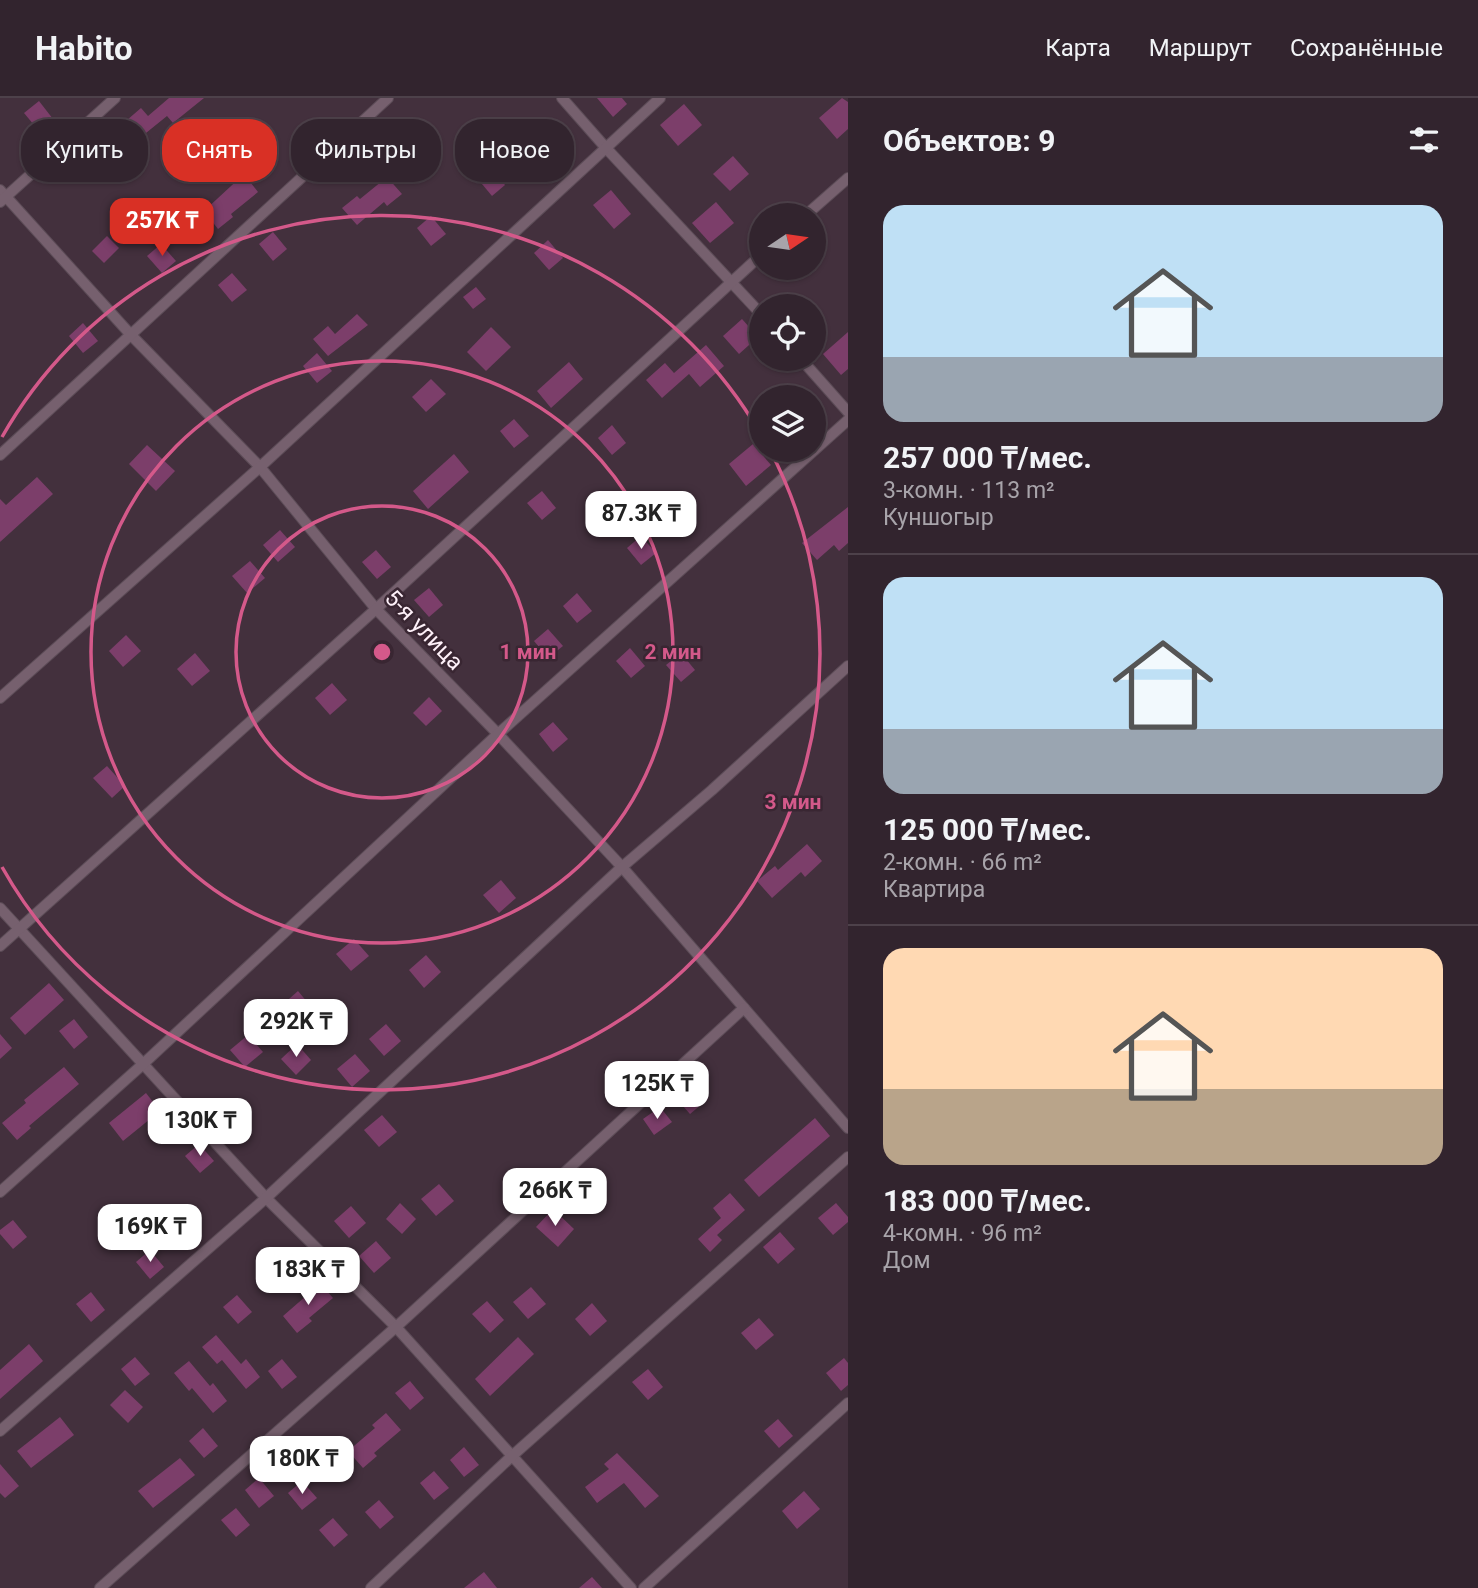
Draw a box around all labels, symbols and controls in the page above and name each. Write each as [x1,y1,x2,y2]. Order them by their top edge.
text: Habito [35,29,133,68]
text: Карта [1045,34,1111,62]
text: Маршрут [1149,34,1252,62]
text: Сохранённые [1290,34,1443,62]
chip: Купить [21,119,148,182]
chip: Снять [162,119,277,182]
chip: Фильтры [291,119,441,182]
chip: Новое [455,119,574,182]
icon: filters [1405,121,1443,159]
text: Объектов: 9 [883,123,1055,158]
pin: 257K ₸ [105,198,219,258]
north arrow [749,203,826,280]
map controls [749,203,826,462]
text: 257K ₸ [126,207,198,234]
icon: home [1100,250,1226,376]
button: locate [749,294,826,371]
button: layers [749,385,826,462]
text: 257 000 ₸/мес. [883,440,1092,475]
text: 3-комн. · 113 m² [883,477,1055,504]
pin: 87.3K ₸ [576,491,706,551]
text: 87.3K ₸ [601,500,681,527]
text: Куншогыр [883,504,994,531]
street label: 5-я улица [379,584,469,676]
icon: home [1100,622,1226,748]
centre of rings [370,640,394,664]
text: 1 мин [500,640,557,664]
text: 2 мин [645,640,702,664]
text: 3 мин [765,790,822,814]
text: 125 000 ₸/мес. [883,812,1092,847]
text: 2-комн. · 66 m² [883,849,1042,876]
text: Квартира [883,876,985,903]
icon: home [1100,993,1226,1119]
pin: 292K ₸ [239,1000,353,1059]
text: 292K ₸ [260,1008,332,1035]
pin: 125K ₸ [600,1062,714,1121]
text: 125K ₸ [621,1070,693,1097]
pin: 130K ₸ [143,1098,257,1158]
text: 130K ₸ [164,1107,236,1134]
pin: 266K ₸ [498,1168,612,1228]
text: 266K ₸ [519,1177,591,1204]
text: 183 000 ₸/мес. [883,1183,1092,1218]
pin: 169K ₸ [93,1204,207,1264]
text: 169K ₸ [114,1213,186,1240]
text: 4-комн. · 96 m² [883,1220,1042,1247]
text: Дом [883,1247,930,1274]
pin: 183K ₸ [251,1248,365,1307]
text: 183K ₸ [272,1256,344,1283]
pin: 180K ₸ [245,1436,359,1496]
text: 180K ₸ [266,1445,338,1472]

